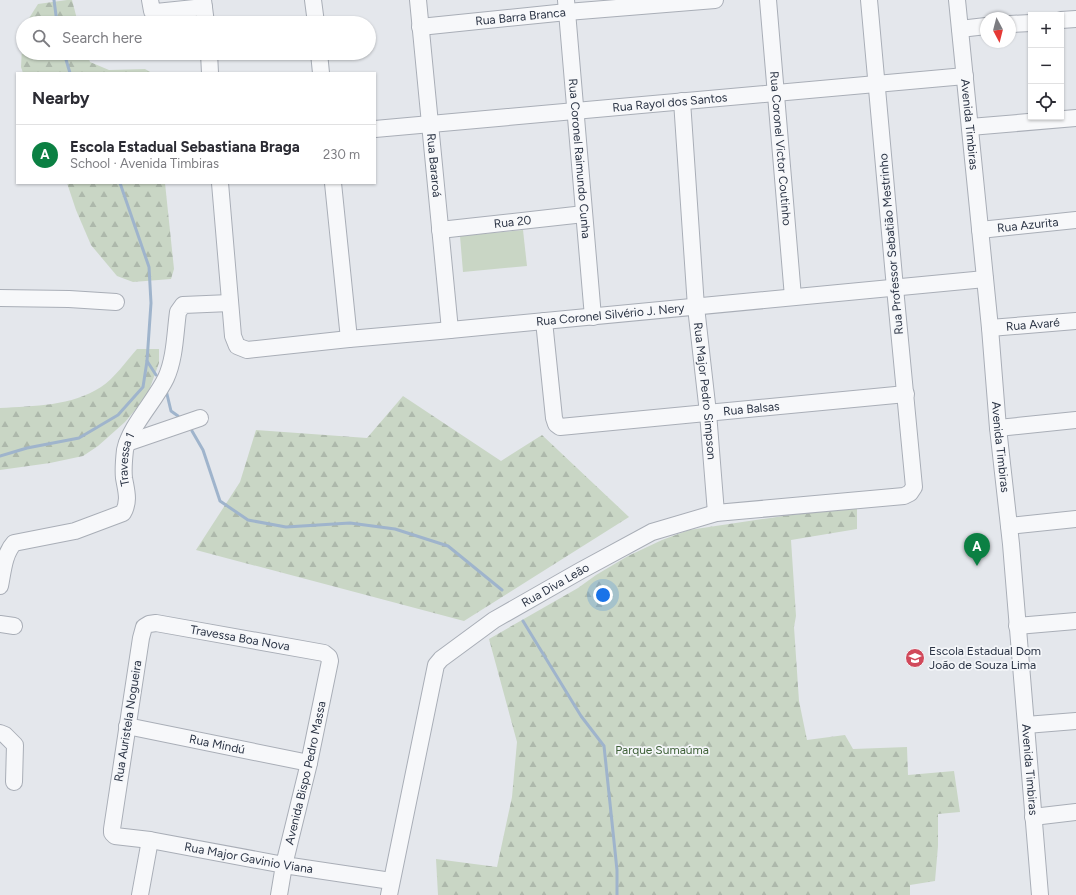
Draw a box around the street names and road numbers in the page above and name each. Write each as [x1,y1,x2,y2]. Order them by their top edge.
street label: Rua Barra Branca [475,5,566,28]
street label: Rua Coronel Victor Coutinho [767,71,794,226]
street label: Rua Coronel Raimundo Cunha [566,78,593,239]
street label: Avenida Timbiras [958,78,981,171]
street label: Rua Rayol dos Santos [612,90,728,115]
street label: Rua Bararoá [424,133,444,198]
street label: Rua Professor Sebatião Mestrinho [876,153,906,335]
street label: Rua 20 [493,213,532,231]
street label: Rua Azurita [996,215,1059,235]
street label: Rua Coronel Silvério J. Nery [535,301,686,329]
street label: Rua Avaré [1005,315,1061,334]
street label: Rua Major Pedro Simpson [691,322,719,461]
street label: Rua Balsas [722,399,781,418]
street label: Avenida Timbiras [989,401,1012,494]
street label: Travessa 1 [117,430,137,487]
street label: Rua Diva Leão [519,560,592,610]
street label: Travessa Boa Nova [189,622,291,654]
street label: Rua Auristela Nogueira [111,659,145,783]
street label: Avenida Bispo Pedro Massa [282,700,329,846]
street label: Avenida Timbiras [1019,723,1040,816]
street label: Rua Mindú [188,732,246,757]
street label: Rua Major Gavinio Viana [183,840,314,876]

